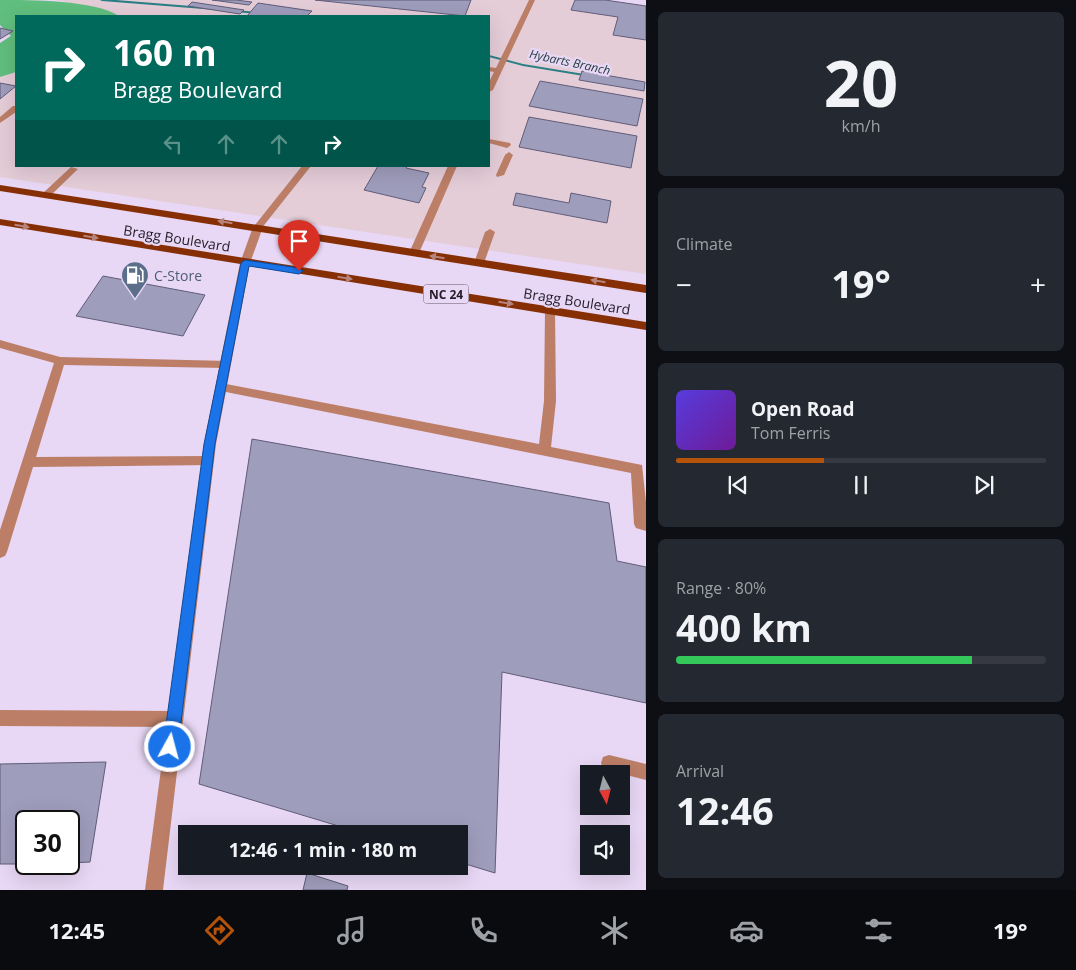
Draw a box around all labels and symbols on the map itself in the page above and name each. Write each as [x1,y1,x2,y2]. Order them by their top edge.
water label: Hybarts Branch [528,45,612,79]
one-way arrow [217,218,233,226]
street label: Bragg Boulevard [122,220,232,256]
pin [278,220,320,271]
one-way arrow [14,222,30,230]
one-way arrow [84,234,100,242]
one-way arrow [429,252,445,260]
fuel station icon: C-Store [120,260,150,299]
place label: C-Store [154,266,202,285]
one-way arrow [338,274,354,282]
one-way arrow [589,277,605,285]
street label: Bragg Boulevard [522,283,632,319]
road number: NC 24 [424,284,468,304]
one-way arrow [498,300,514,308]
position arrow [143,720,195,772]
north arrow [580,765,630,815]
speed limit sign: 30 [15,810,80,875]

